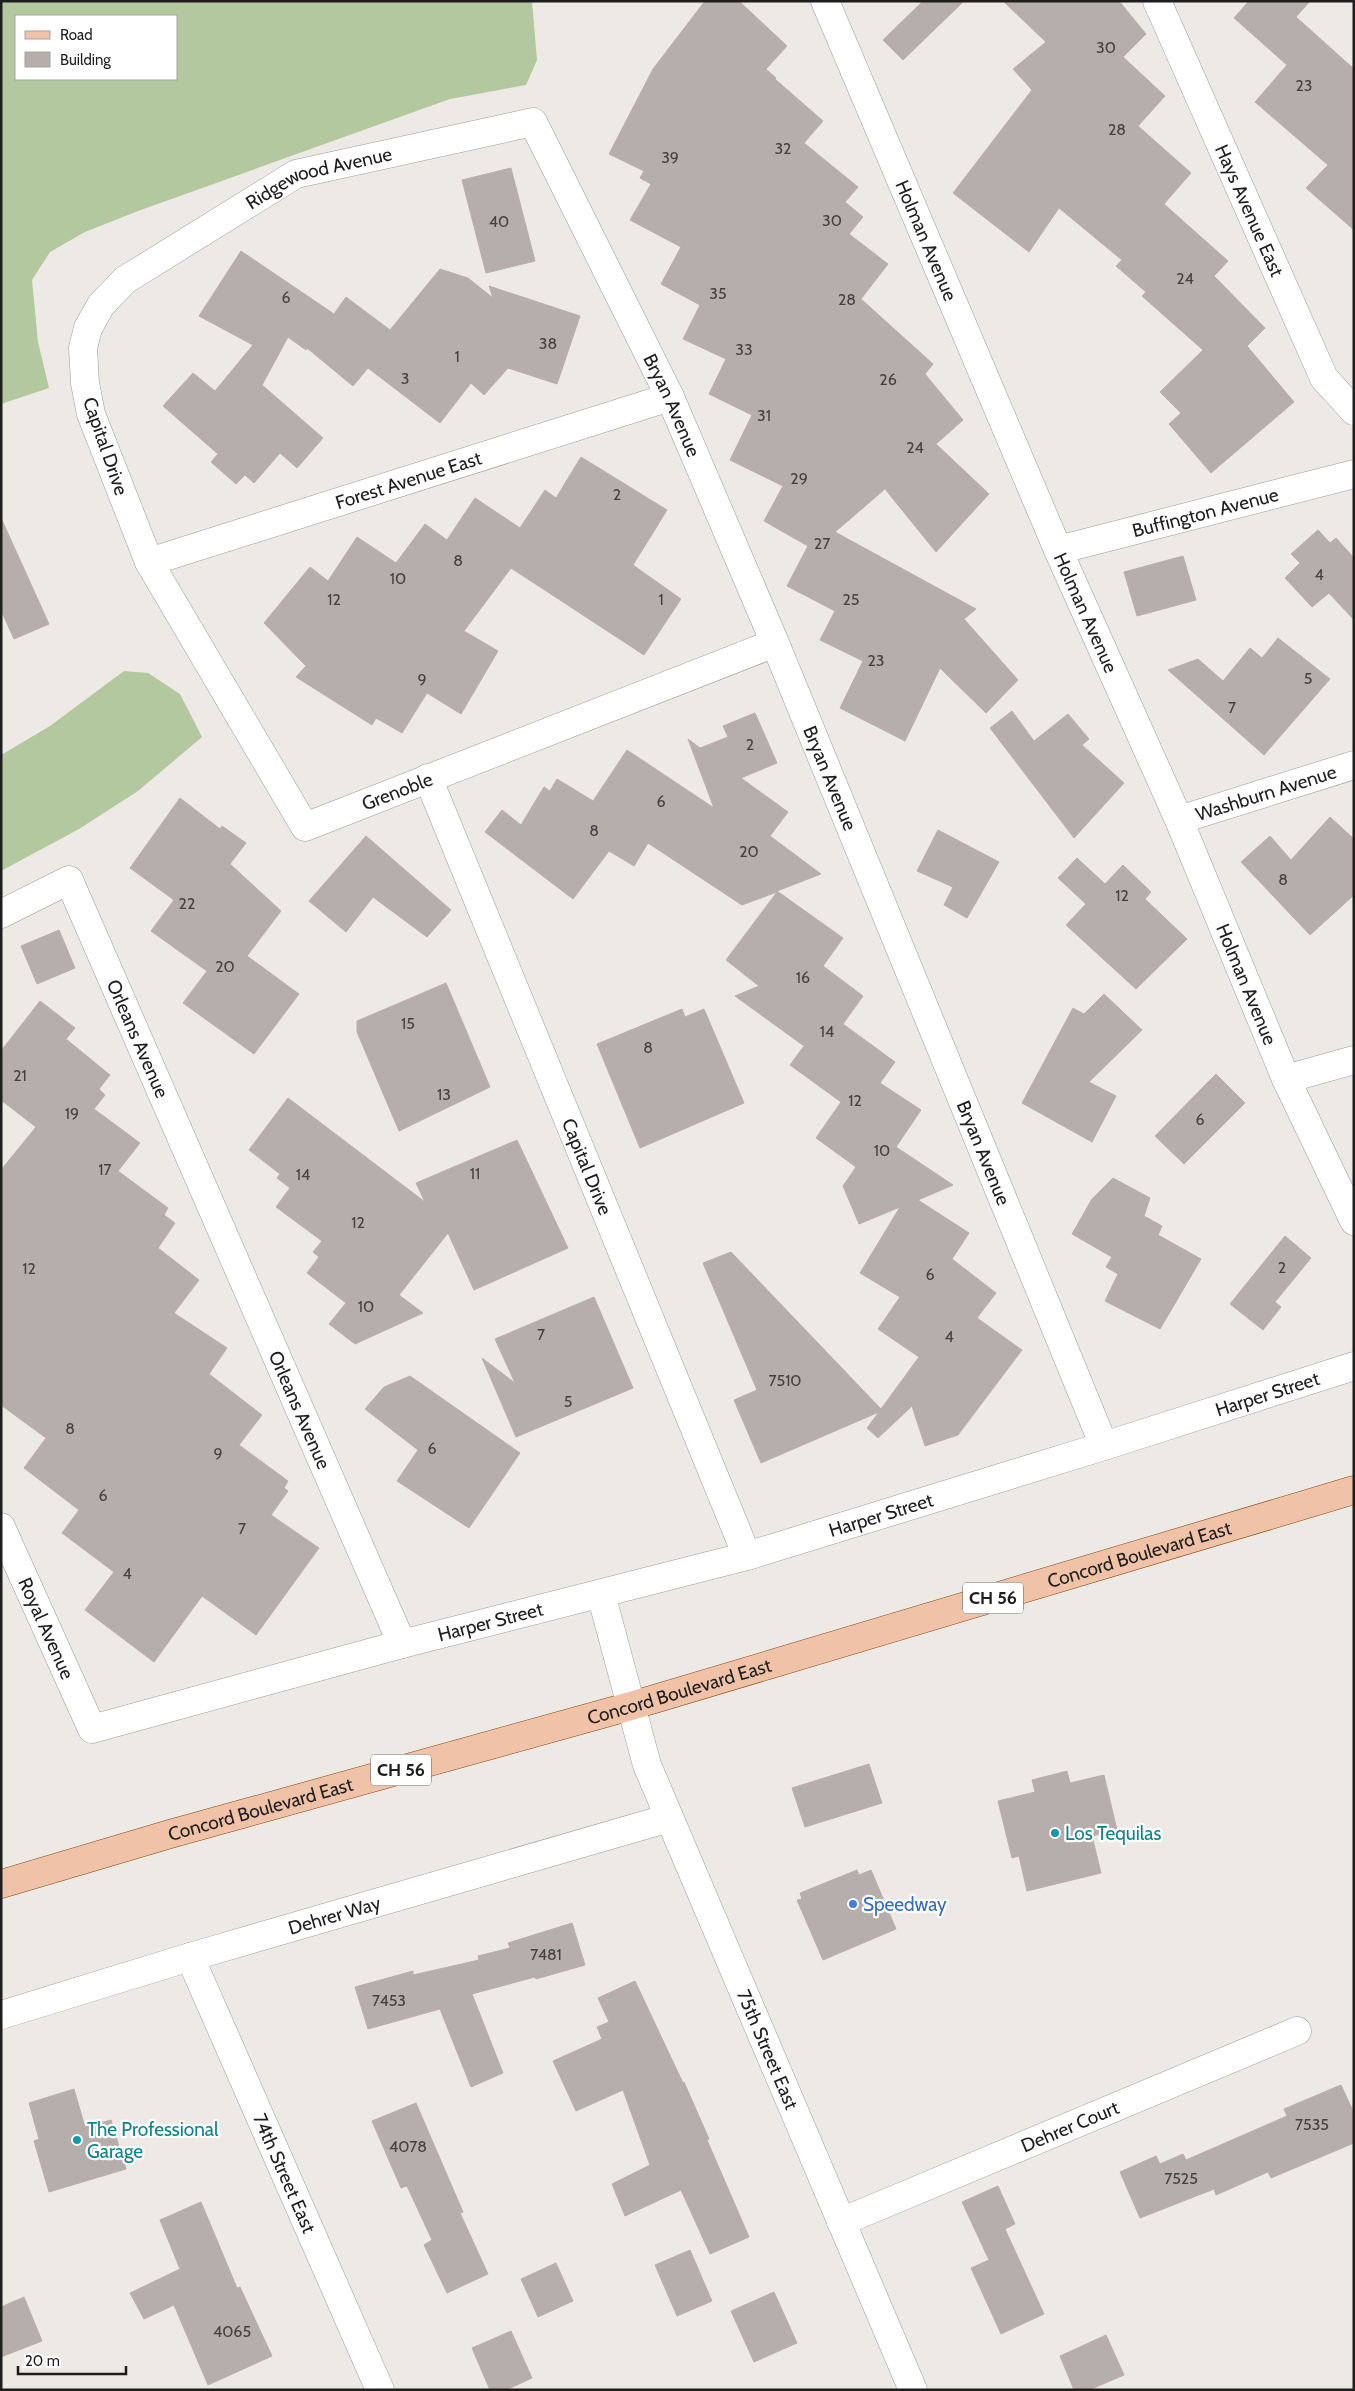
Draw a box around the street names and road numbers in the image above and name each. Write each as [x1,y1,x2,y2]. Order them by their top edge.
street label: Hays Avenue East [1210,141,1289,281]
street label: Ridgewood Avenue [242,142,394,214]
street label: Holman Avenue [890,177,962,305]
street label: Bryan Avenue [638,350,705,461]
street label: Capital Drive [78,394,133,499]
street label: Forest Avenue East [332,446,485,514]
street label: Buffington Avenue [1130,483,1281,542]
street label: Holman Avenue [1049,549,1123,677]
street label: Bryan Avenue [798,722,862,834]
street label: Washburn Avenue [1193,760,1339,826]
street label: Grenoble [359,767,436,815]
street label: Holman Avenue [1211,920,1282,1049]
street label: Orleans Avenue [102,976,174,1102]
street label: Bryan Avenue [952,1097,1015,1209]
street label: Capital Drive [557,1115,617,1219]
street label: Orleans Avenue [264,1347,335,1473]
street label: Harper Street [1213,1367,1323,1422]
street label: Harper Street [826,1488,936,1542]
street label: Concord Boulevard East [1045,1516,1235,1593]
street label: Royal Avenue [13,1574,79,1683]
road number: CH 56 [963,1582,1023,1614]
street label: Harper Street [435,1597,546,1646]
street label: Concord Boulevard East [585,1654,775,1730]
road number: CH 56 [371,1754,431,1786]
street label: Concord Boulevard East [165,1773,356,1846]
street label: Dehrer Way [286,1891,384,1940]
street label: 75th Street East [732,1986,803,2113]
street label: Dehrer Court [1018,2096,1123,2157]
street label: 74th Street East [248,2110,321,2237]

